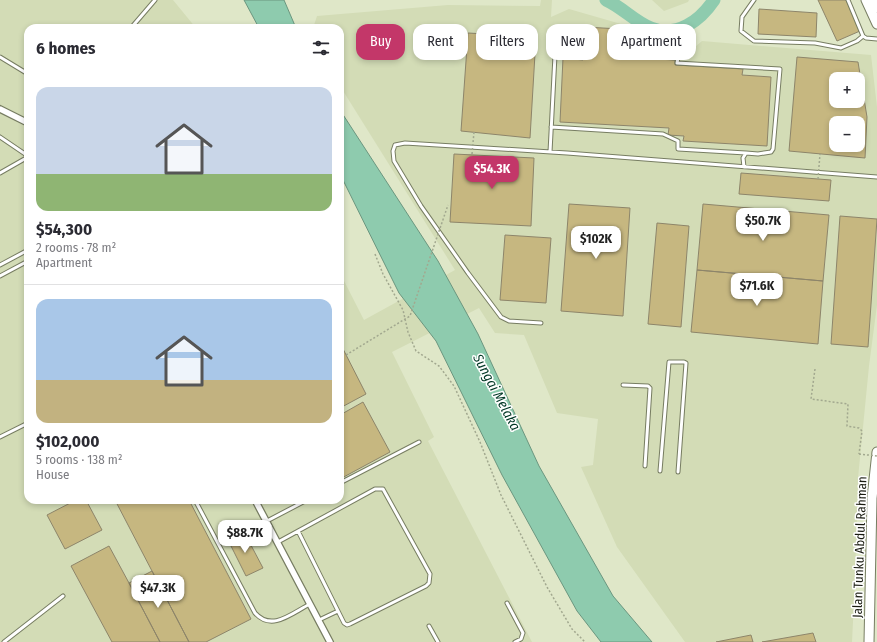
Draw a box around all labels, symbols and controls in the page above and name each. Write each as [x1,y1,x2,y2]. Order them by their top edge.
chip: Buy [356,24,405,60]
chip: Rent [413,24,468,60]
chip: Filters [476,24,538,60]
chip: New [546,24,599,60]
chip: Apartment [607,24,696,60]
icon: filters [310,37,332,59]
text: 6 homes [36,38,95,59]
map controls [829,72,865,152]
button: + [829,72,865,108]
icon: home [148,113,220,185]
button: − [829,116,865,152]
pin: $54.3K [459,156,525,190]
text: $54.3K [474,161,510,176]
pin: $50.7K [730,208,796,242]
text: $50.7K [745,213,781,228]
text: $54,300 [36,219,92,240]
pin: $102K [568,226,624,260]
text: $102K [580,231,612,246]
text: 2 rooms · 78 m² [36,240,116,255]
text: Apartment [36,255,92,270]
pin: $71.6K [724,273,790,307]
text: $71.6K [740,278,774,293]
icon: home [148,325,220,397]
water label: Sungai Melaka [469,350,524,433]
text: $102,000 [36,431,100,452]
text: 5 rooms · 138 m² [36,452,122,467]
text: House [36,467,70,482]
street label: Jalan Tunku Abdul Rahman [850,476,869,618]
pin: $88.7K [212,520,278,554]
text: $88.7K [227,525,263,540]
pin: $47.3K [125,575,191,609]
text: $47.3K [140,580,176,595]

